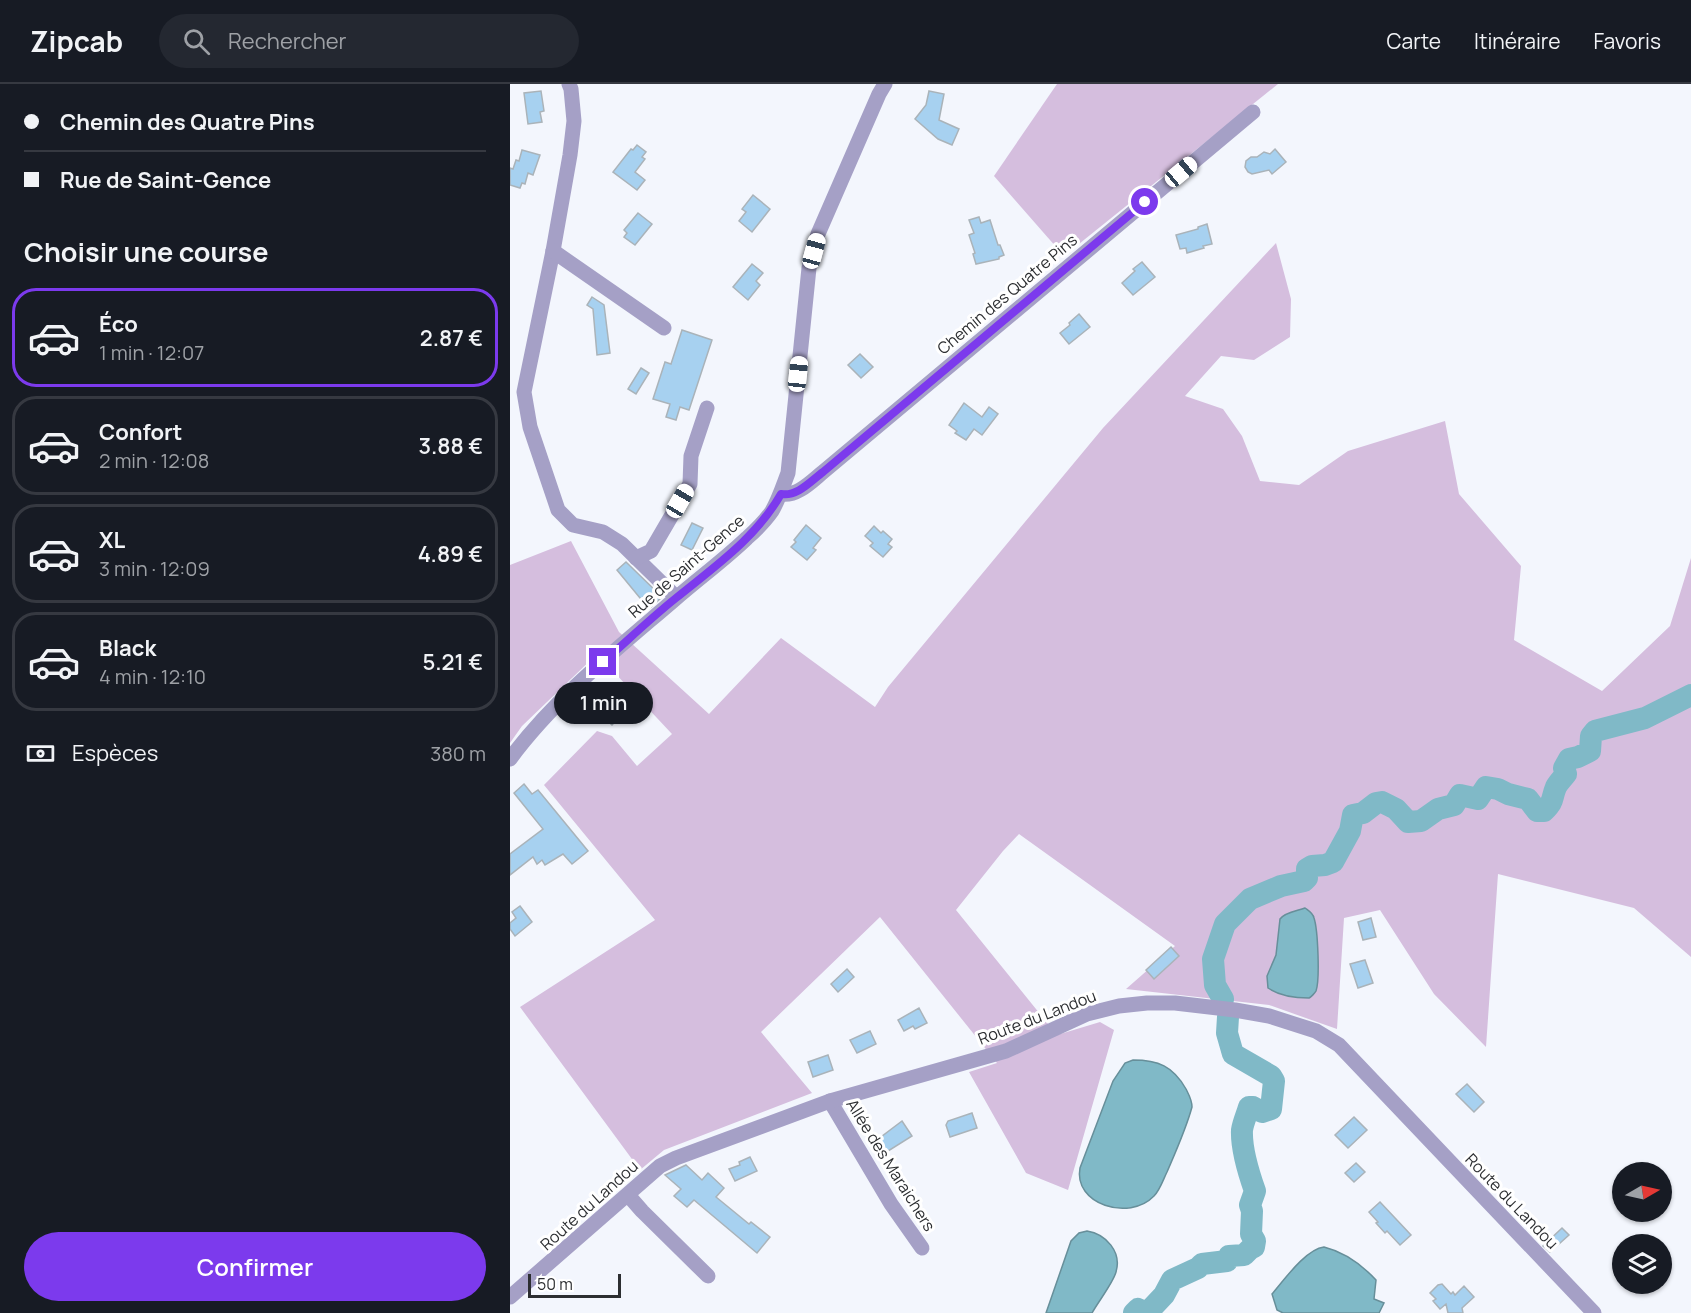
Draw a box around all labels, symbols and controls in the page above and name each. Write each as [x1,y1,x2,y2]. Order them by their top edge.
search box [159,14,579,68]
text: Zipcab [30,22,123,60]
icon: search [180,25,213,58]
text: Rechercher [228,26,347,56]
text: Carte [1387,27,1441,55]
text: Itinéraire [1474,27,1560,55]
text: Favoris [1593,27,1661,55]
text: Chemin des Quatre Pins [60,107,315,137]
car [1161,154,1201,190]
text: Rue de Saint-Gence [60,165,271,195]
route start [1131,188,1158,215]
street label: Chemin des Quatre Pins [932,229,1082,359]
car [801,231,827,271]
text: Choisir une course [24,233,268,270]
text: Éco [99,309,138,339]
icon: car [27,311,81,365]
text: 2.87 € [420,323,483,353]
text: 1 min · 12:07 [99,339,204,366]
car [787,355,809,393]
text: Confort [99,417,182,447]
icon: car [27,419,81,473]
text: 3.88 € [418,431,483,461]
text: 2 min · 12:08 [99,447,209,474]
car [663,481,697,521]
street label: Rue de Saint-Gence [623,509,749,623]
text: XL [99,525,125,555]
icon: car [27,527,81,581]
text: 4.89 € [418,539,483,569]
text: 3 min · 12:09 [99,555,210,582]
text: Black [99,633,156,663]
icon: car [27,635,81,689]
text: 5.21 € [422,647,483,677]
route end [589,648,616,675]
text: 4 min · 12:10 [99,663,206,690]
callout: 1 min [554,683,652,725]
text: 1 min [580,689,627,716]
icon: cash [24,737,57,770]
text: Espèces [72,738,158,768]
text: 380 m [430,740,486,767]
street label: Route du Landou [975,984,1099,1050]
street label: Allée des Maraichers [841,1095,941,1235]
street label: Route du Landou [1461,1148,1563,1254]
street label: Route du Landou [535,1155,643,1255]
north arrow [1612,1162,1672,1222]
map controls [1612,1162,1672,1294]
button: Confirmer [24,1232,486,1301]
button: layers [1612,1234,1672,1294]
scale bar [528,1271,621,1298]
text: 50 m [537,1273,573,1295]

